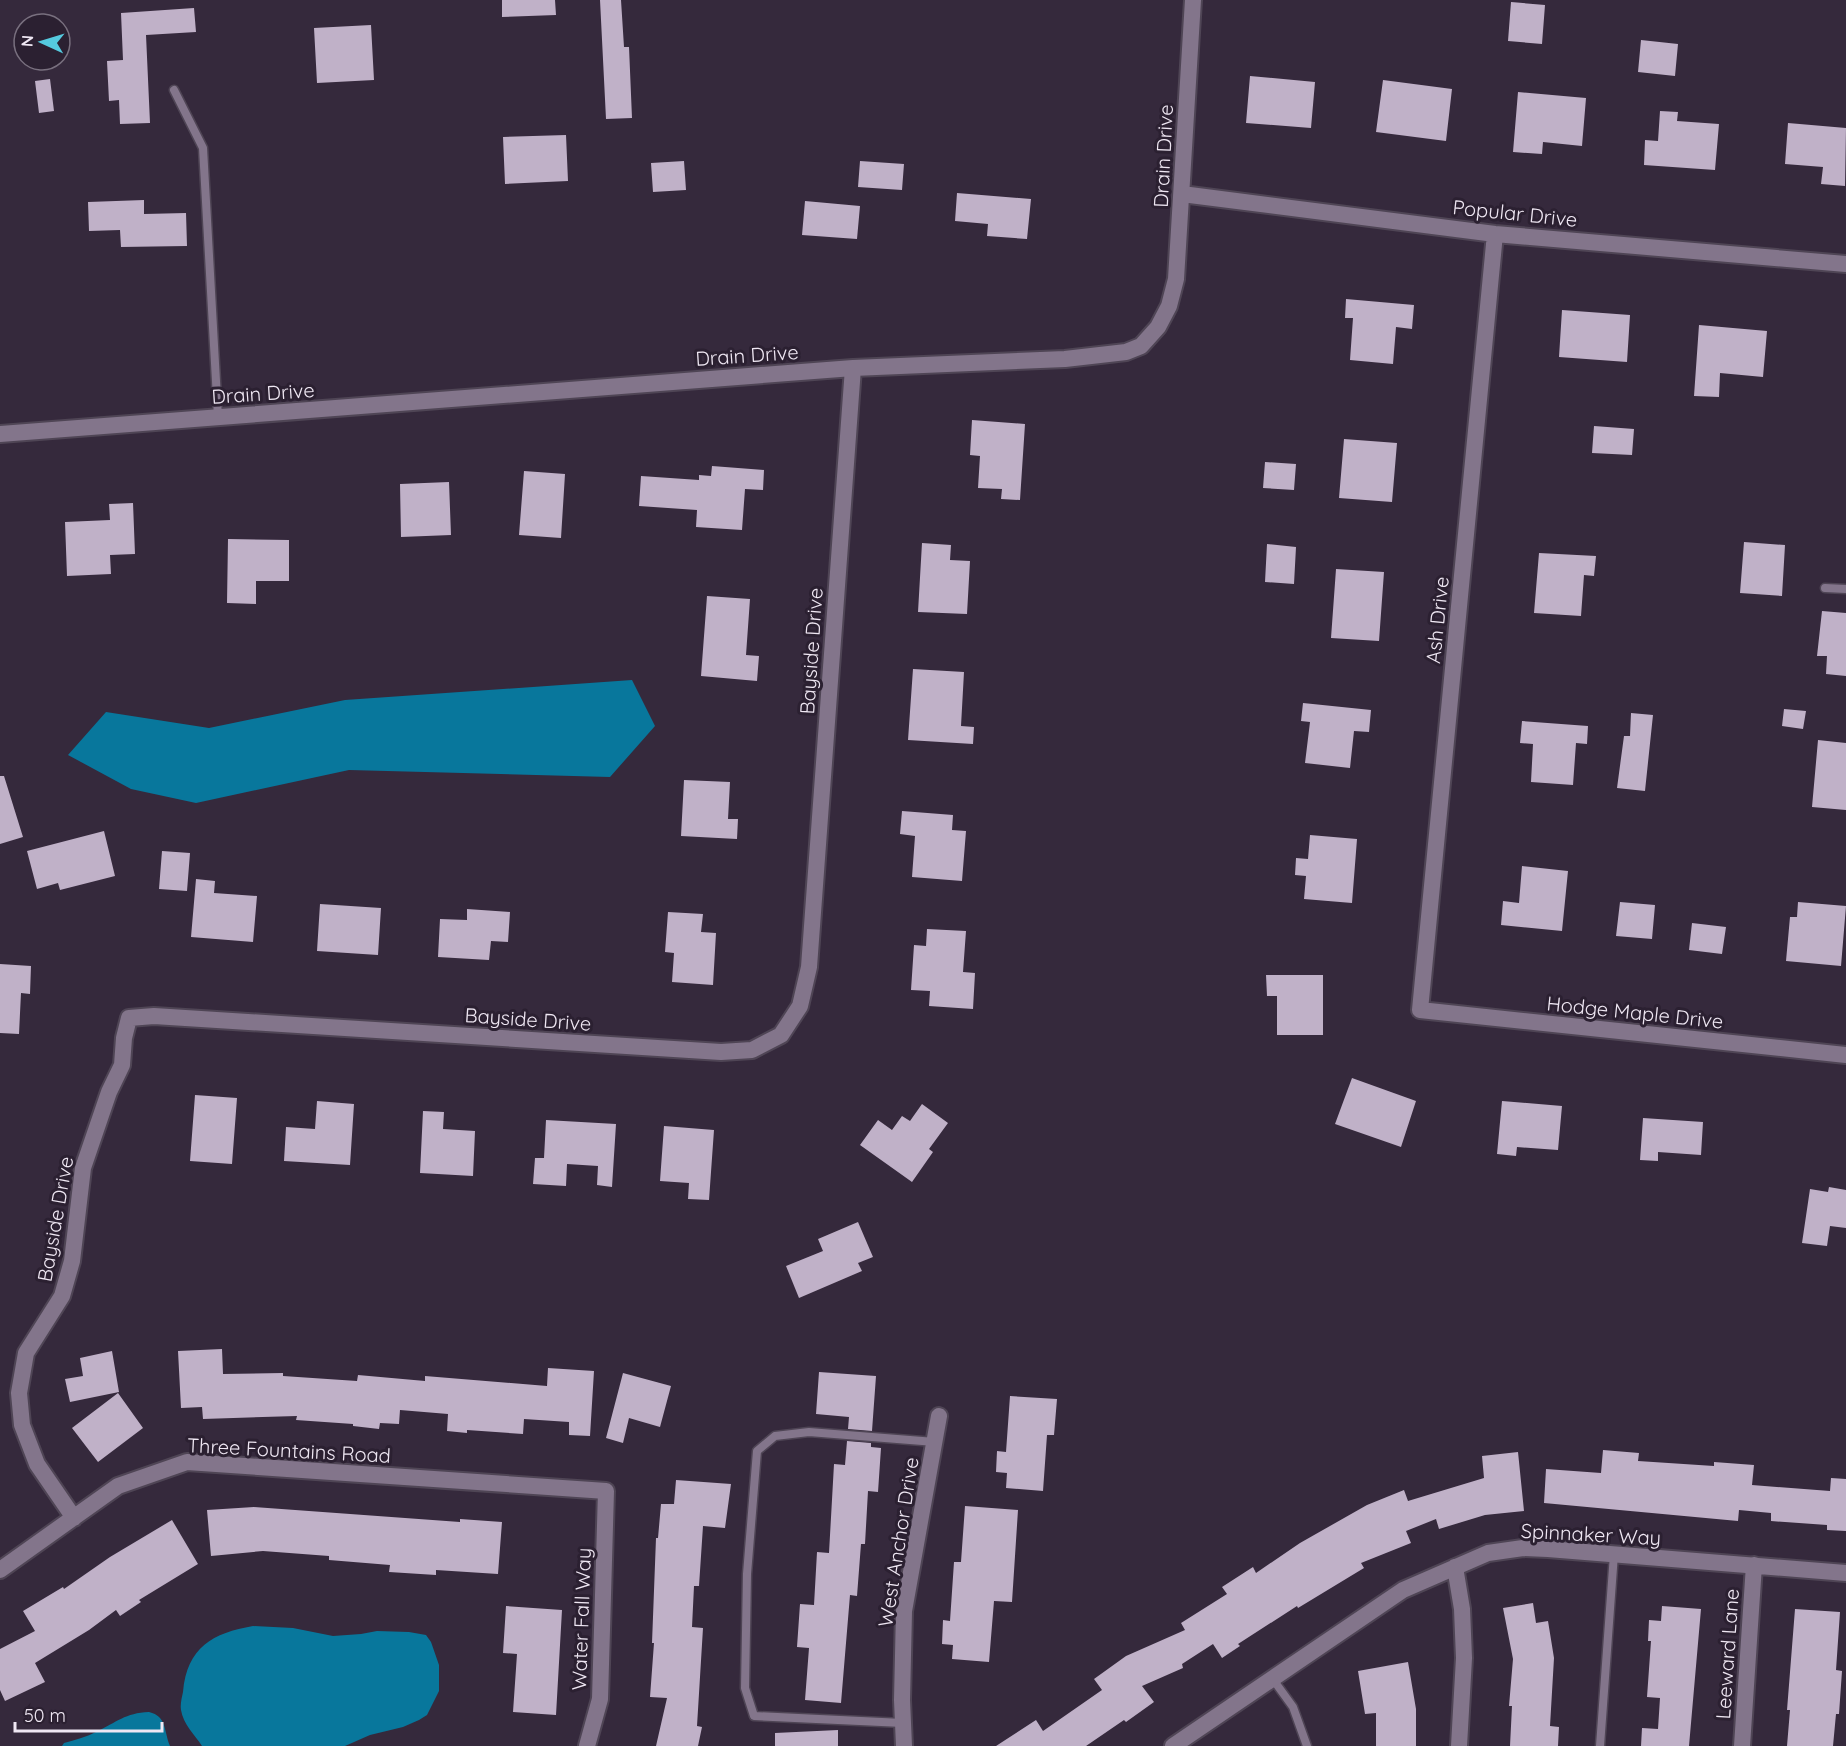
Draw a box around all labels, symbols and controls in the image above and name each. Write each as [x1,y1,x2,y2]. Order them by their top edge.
north arrow [12,12,72,72]
text: N [17,34,37,48]
street label: Drain Drive [1148,104,1178,208]
street label: Popular Drive [1451,194,1579,232]
street label: Drain Drive [695,339,799,371]
street label: Drain Drive [211,377,315,409]
street label: Ash Drive [1420,575,1454,665]
street label: Bayside Drive [794,587,828,715]
street label: Hodge Maple Drive [1545,990,1725,1034]
street label: Bayside Drive [464,1002,592,1036]
street label: Bayside Drive [32,1154,78,1284]
street label: Three Fountains Road [186,1432,392,1468]
street label: West Anchor Drive [872,1455,924,1629]
street label: Spinnaker Way [1520,1518,1662,1550]
street label: Water Fall Way [566,1547,596,1691]
street label: Leeward Lane [1710,1588,1744,1720]
scale bar [15,1695,162,1733]
text: 50 m [24,1704,66,1727]

